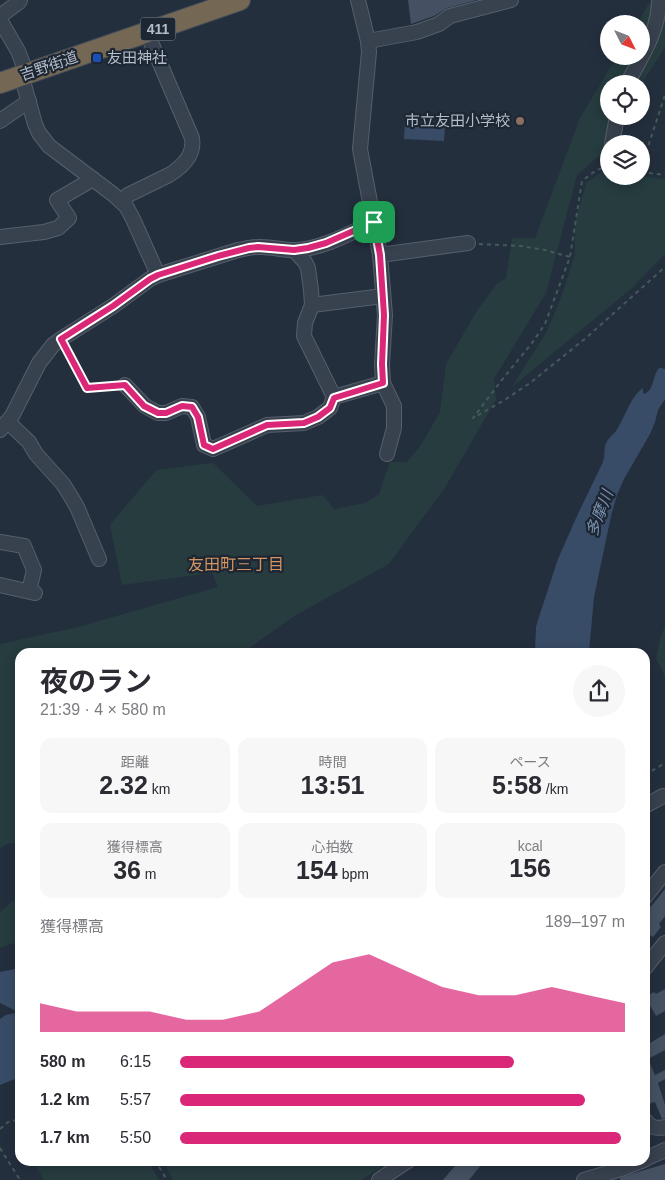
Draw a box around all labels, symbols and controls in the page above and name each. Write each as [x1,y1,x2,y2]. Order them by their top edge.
north arrow [600,15,650,65]
map controls [600,15,650,185]
road number: 411 [140,18,176,40]
street label: 吉野街道 [18,48,80,83]
place label: 友田神社 [107,49,167,66]
marker: 友田神社 [91,52,103,64]
button: locate [600,75,650,125]
place label: 市立友田小学校 [405,112,510,129]
marker: 市立友田小学校 [514,115,526,127]
button: layers [600,135,650,185]
pin [353,201,395,243]
icon: arrive [360,208,388,236]
water label: 多摩川 [583,486,617,539]
district label: 友田町三丁目 [188,556,284,573]
button: share [573,665,625,717]
text: 夜のラン [40,666,152,697]
text: 21:39 · 4 × 580 m [40,701,166,718]
text: 距離 [121,754,149,770]
text: 時間 [318,754,346,770]
text: ペース [510,754,551,770]
text: 2.32 [99,771,148,799]
text: 13:51 [301,771,364,799]
text: 5:58 [492,771,542,799]
text: km [148,781,170,797]
text: /km [542,781,568,797]
text: kcal [518,838,543,854]
text: 獲得標高 [107,839,163,855]
text: 心拍数 [311,839,353,855]
text: 156 [509,854,551,882]
text: 36 [113,856,141,884]
text: 154 [296,856,338,884]
text: m [141,866,157,882]
text: bpm [338,866,369,882]
text: 189–197 m [545,913,625,930]
text: 獲得標高 [40,918,104,935]
text: 580 m [40,1053,85,1070]
text: 6:15 [120,1053,151,1070]
text: 1.2 km [40,1091,90,1108]
text: 5:57 [120,1091,151,1108]
text: 1.7 km [40,1129,90,1146]
text: 5:50 [120,1129,151,1146]

